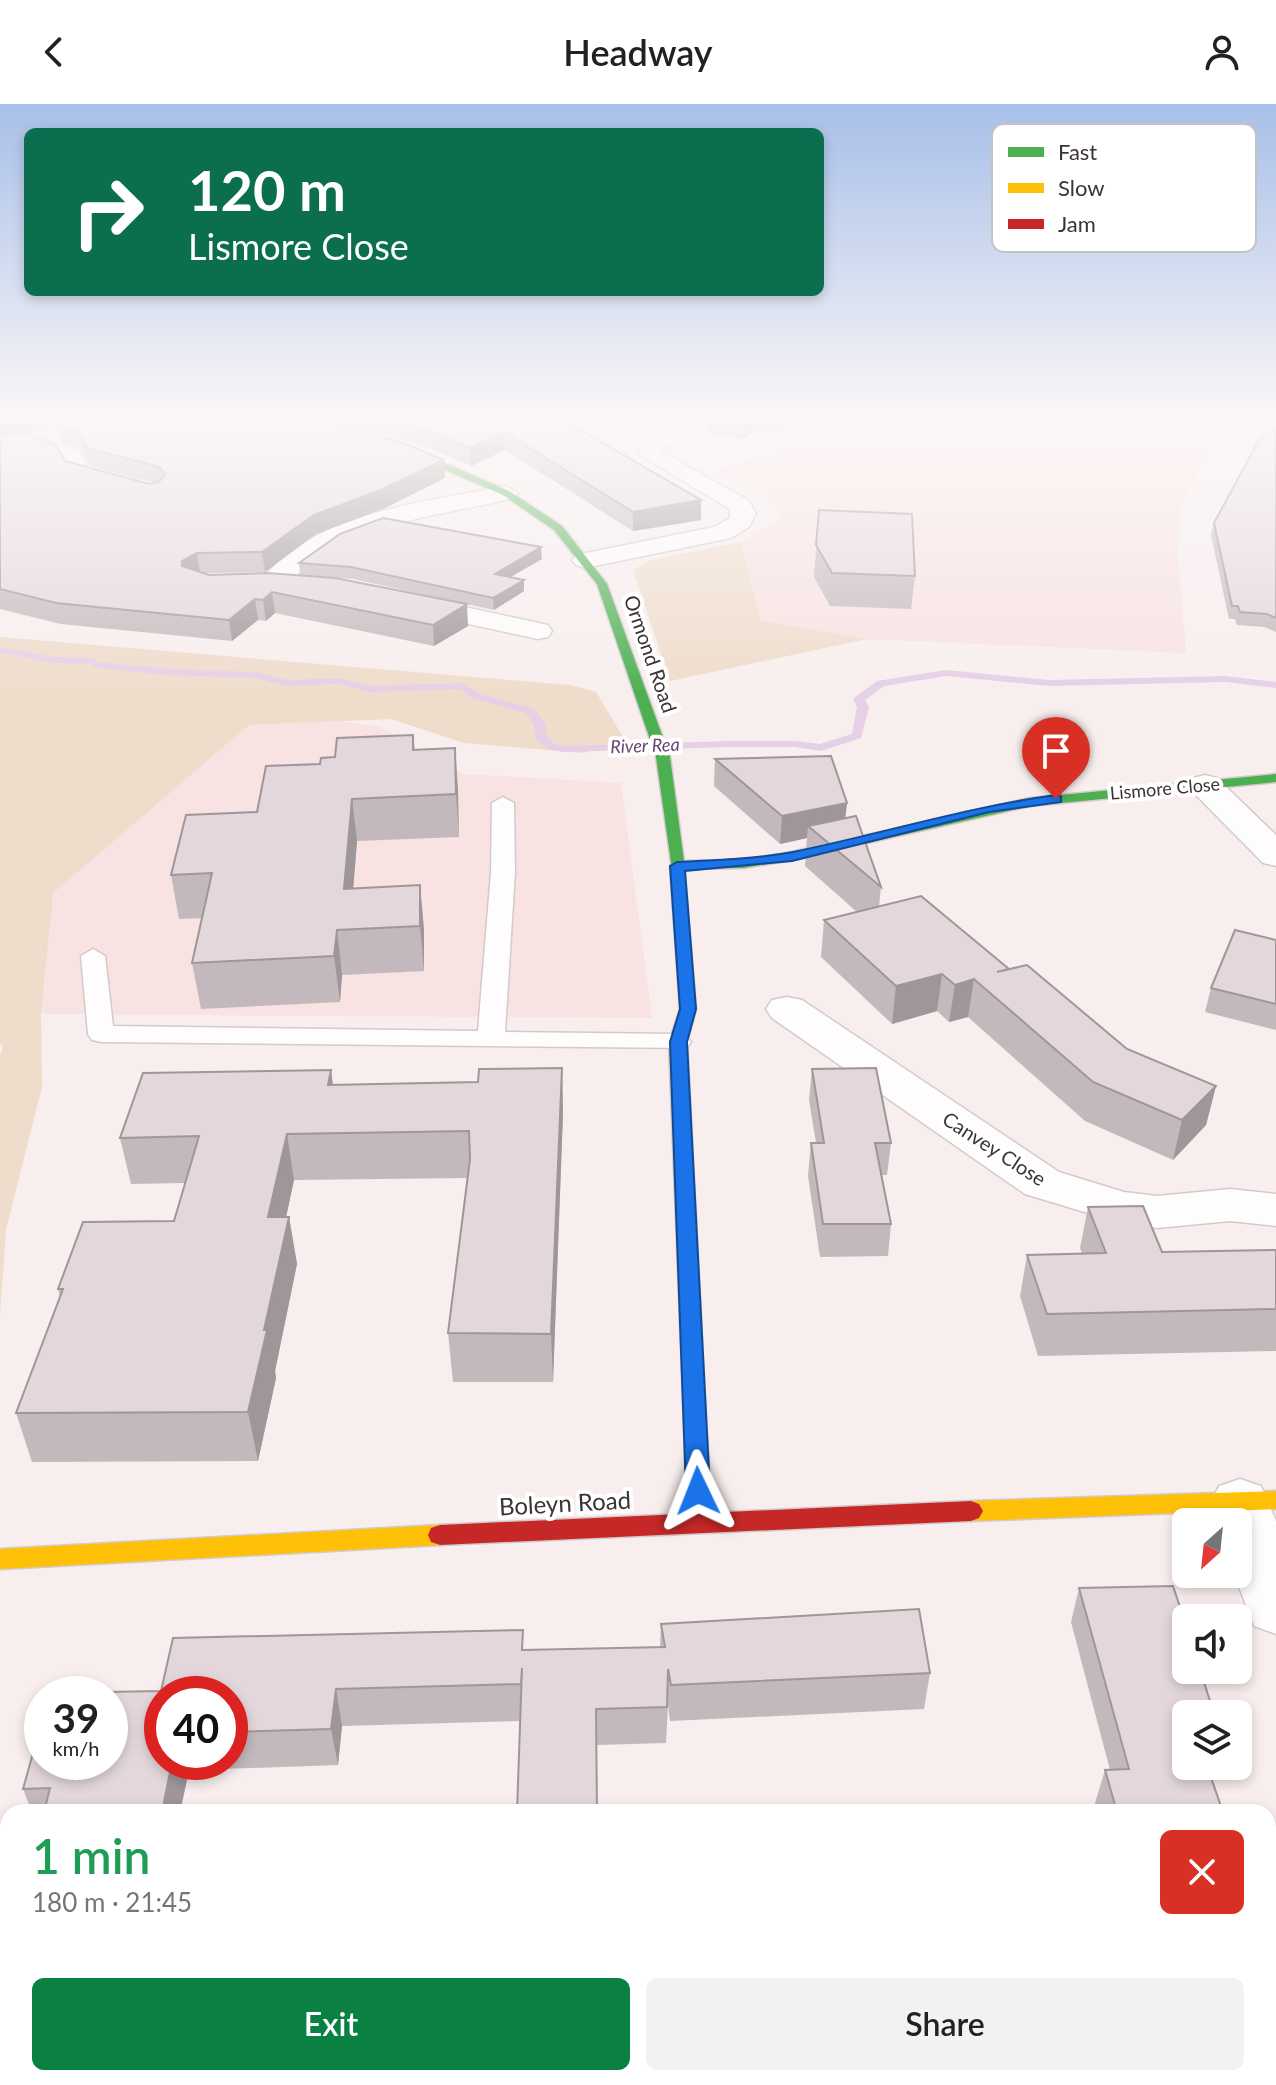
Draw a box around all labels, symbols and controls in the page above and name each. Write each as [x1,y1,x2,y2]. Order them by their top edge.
icon: back [32,30,76,74]
text: Headway [563,30,713,74]
icon: person [1200,30,1244,74]
legend [992,124,1256,252]
text: Fast [1058,138,1097,165]
text: 120 m [188,156,346,223]
icon: right [56,160,160,264]
text: Slow [1058,174,1105,201]
text: Jam [1058,210,1096,237]
text: Lismore Close [188,224,409,268]
street label: Ormond Road [620,592,682,716]
pin [1022,717,1090,799]
icon: arrive [1034,729,1078,773]
water label: River Rea [610,733,680,757]
street label: Lismore Close [1109,772,1221,804]
street label: Canvey Close [938,1106,1051,1190]
position arrow [656,1449,740,1533]
street label: Boleyn Road [498,1485,632,1520]
north arrow [1172,1508,1252,1588]
map controls [1172,1508,1252,1780]
button: sound [1172,1604,1252,1684]
speed limit sign: 40 [144,1676,248,1780]
text: 39 [53,1694,99,1742]
button: layers [1172,1700,1252,1780]
text: km/h [53,1736,99,1760]
text: 1 min [32,1827,150,1884]
button: close [1160,1830,1244,1914]
text: 180 m · 21:45 [32,1886,192,1918]
button: Exit [32,1978,630,2070]
button: Share [646,1978,1244,2070]

